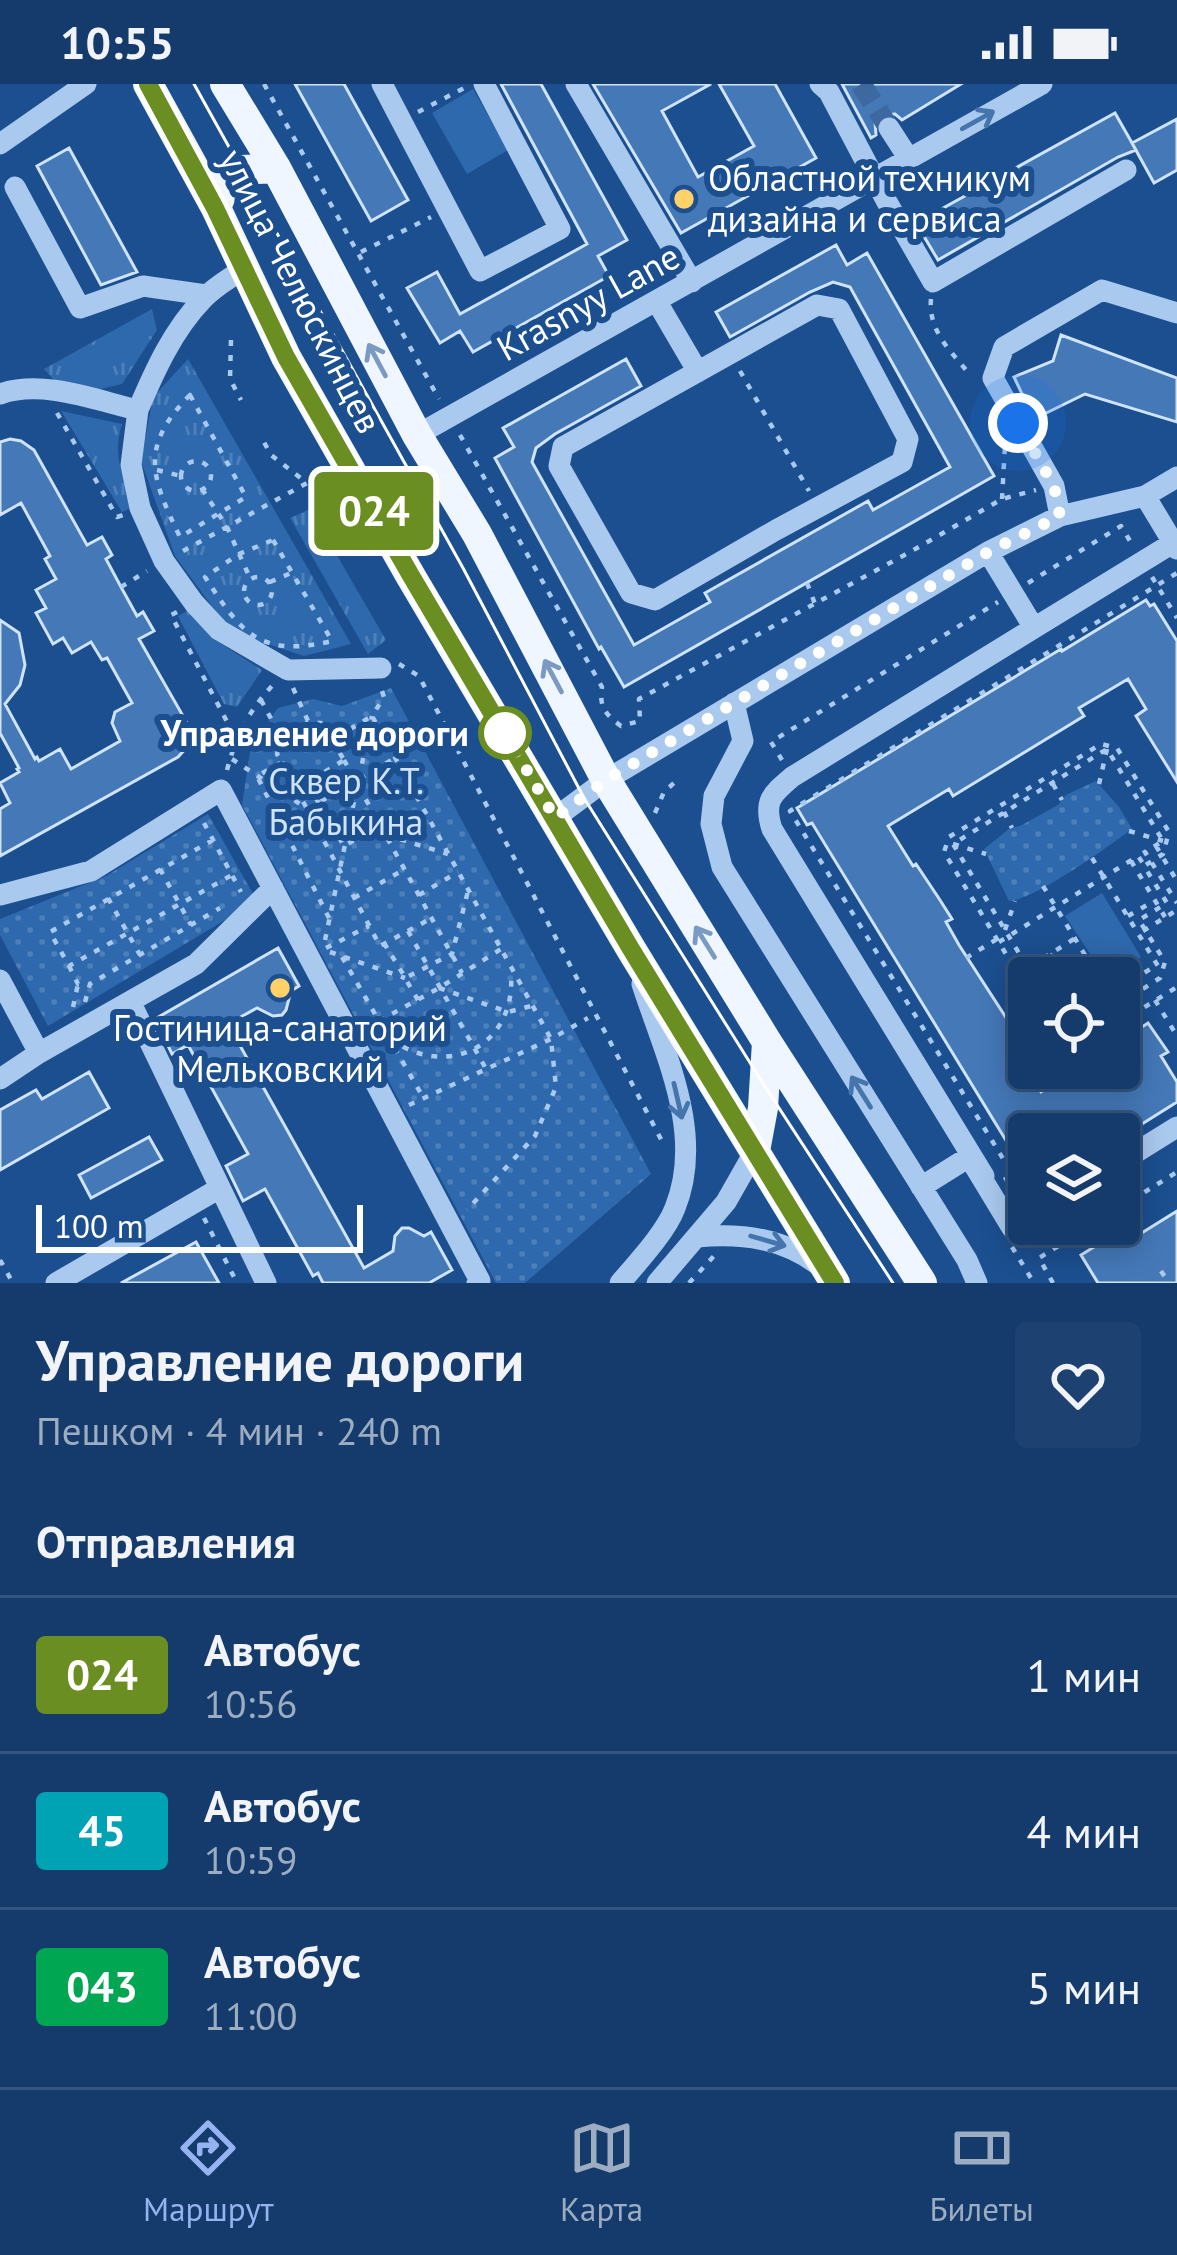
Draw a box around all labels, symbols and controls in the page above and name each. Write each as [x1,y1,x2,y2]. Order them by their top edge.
text: 10:55 [60,13,174,71]
one-way arrow [960,107,995,131]
street label: улица Челюскинцев [209,141,393,441]
place label: Областной техникум дизайна и сервиса [708,154,1031,242]
marker: Областной техникум дизайна и сервиса [671,186,697,212]
street label: Krasnyy Lane [488,232,687,371]
one-way arrow [365,343,388,378]
your location [988,393,1048,453]
line badge: 024 [305,472,443,550]
text: 024 [338,483,410,538]
one-way arrow [541,660,564,695]
marker: Управление дороги [480,708,530,758]
place label: Управление дороги [160,709,469,756]
park label: Сквер К.Т. Бабыкина [268,757,424,845]
one-way arrow [693,926,717,960]
map controls [1008,957,1140,1245]
button: locate [1008,957,1140,1089]
marker: Гостиница-санаторий Мельковский [267,975,293,1001]
place label: Гостиница-санаторий Мельковский [113,1004,447,1092]
one-way arrow [849,1076,873,1110]
one-way arrow [668,1081,691,1119]
button: layers [1008,1113,1140,1245]
scale bar [36,1199,363,1252]
text: 100 m [54,1204,144,1247]
one-way arrow [748,1232,786,1254]
button: heart [1015,1322,1141,1448]
text: Управление дороги [36,1323,524,1397]
text: Пешком · 4 мин · 240 m [36,1405,442,1456]
text: Отправления [36,1512,296,1570]
text: Автобус [204,1620,361,1678]
text: 1 мин [1027,1646,1141,1704]
text: 024 [66,1647,138,1702]
text: 10:56 [204,1678,298,1729]
text: Автобус [204,1776,361,1834]
text: 4 мин [1027,1802,1141,1860]
text: 45 [78,1803,126,1858]
text: 10:59 [204,1834,298,1885]
text: Автобус [204,1932,361,1990]
text: 5 мин [1027,1958,1141,2016]
text: 043 [66,1959,138,2014]
text: 11:00 [204,1990,298,2041]
tab: Маршрут [143,2115,274,2230]
tab: Карта [560,2115,643,2230]
tab: Билеты [929,2115,1034,2230]

